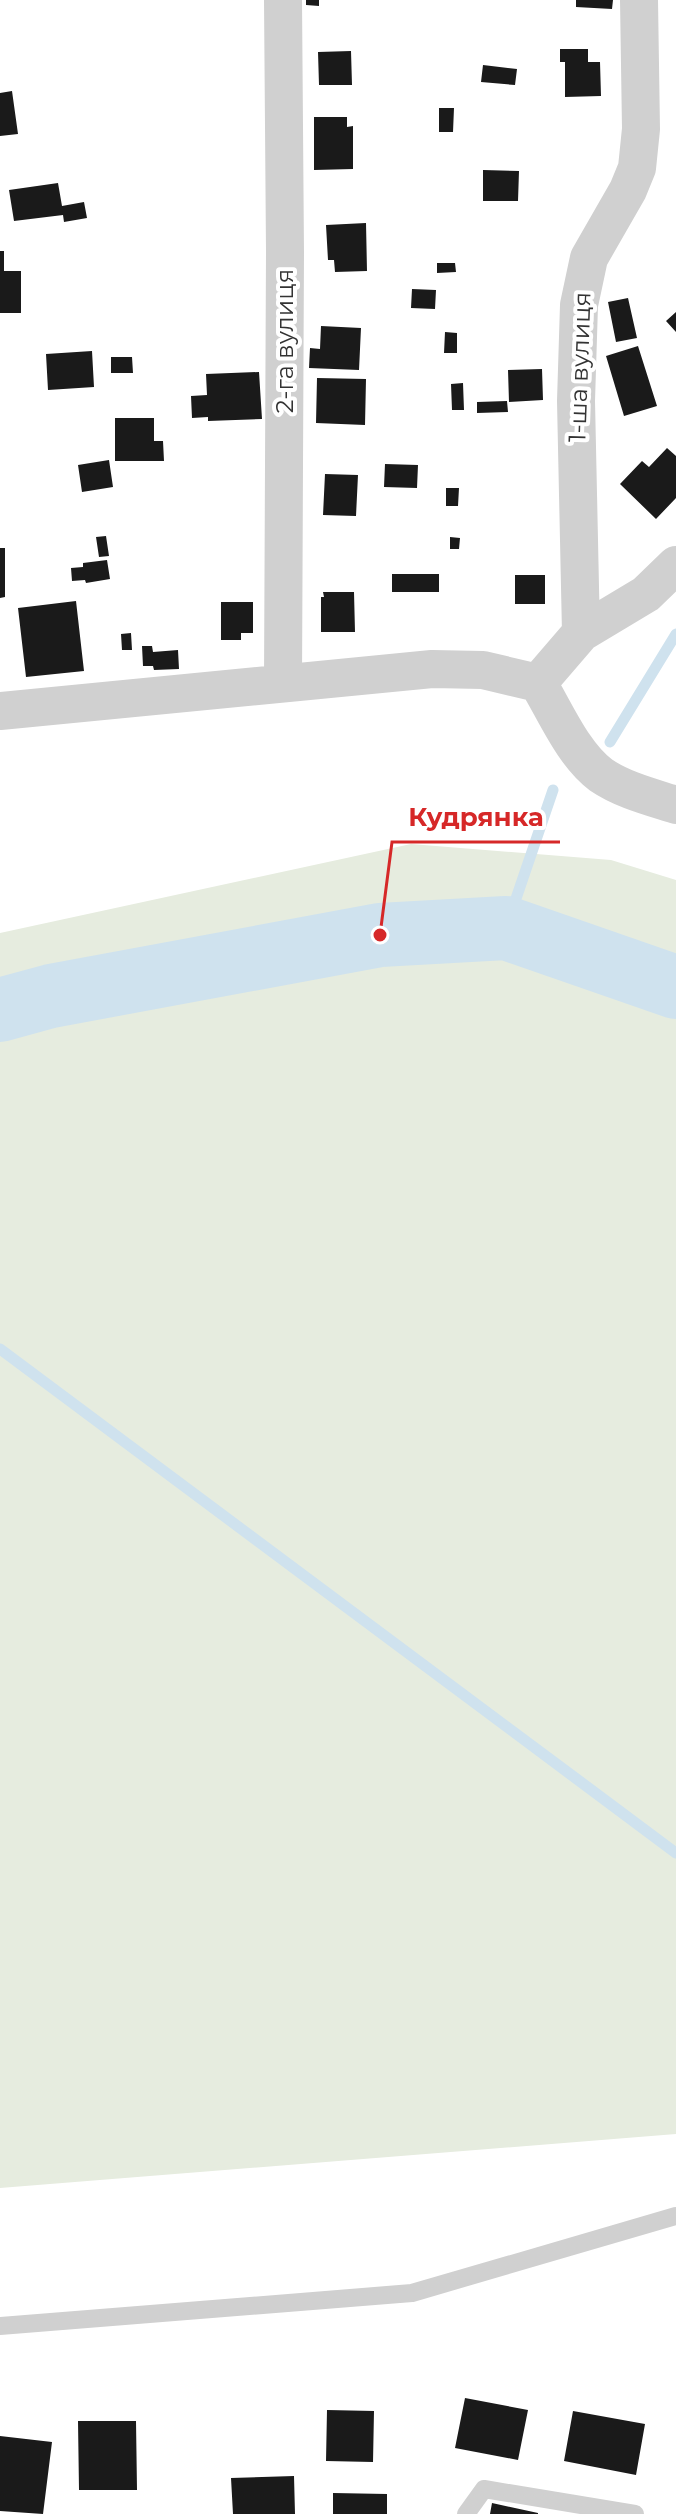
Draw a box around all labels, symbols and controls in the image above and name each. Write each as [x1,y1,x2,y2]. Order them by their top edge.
street label: 2-га вулиця [270,269,299,413]
street label: 1-ша вулиця [562,291,597,443]
callout: Кудрянка [392,792,560,842]
text: Кудрянка [408,801,544,833]

